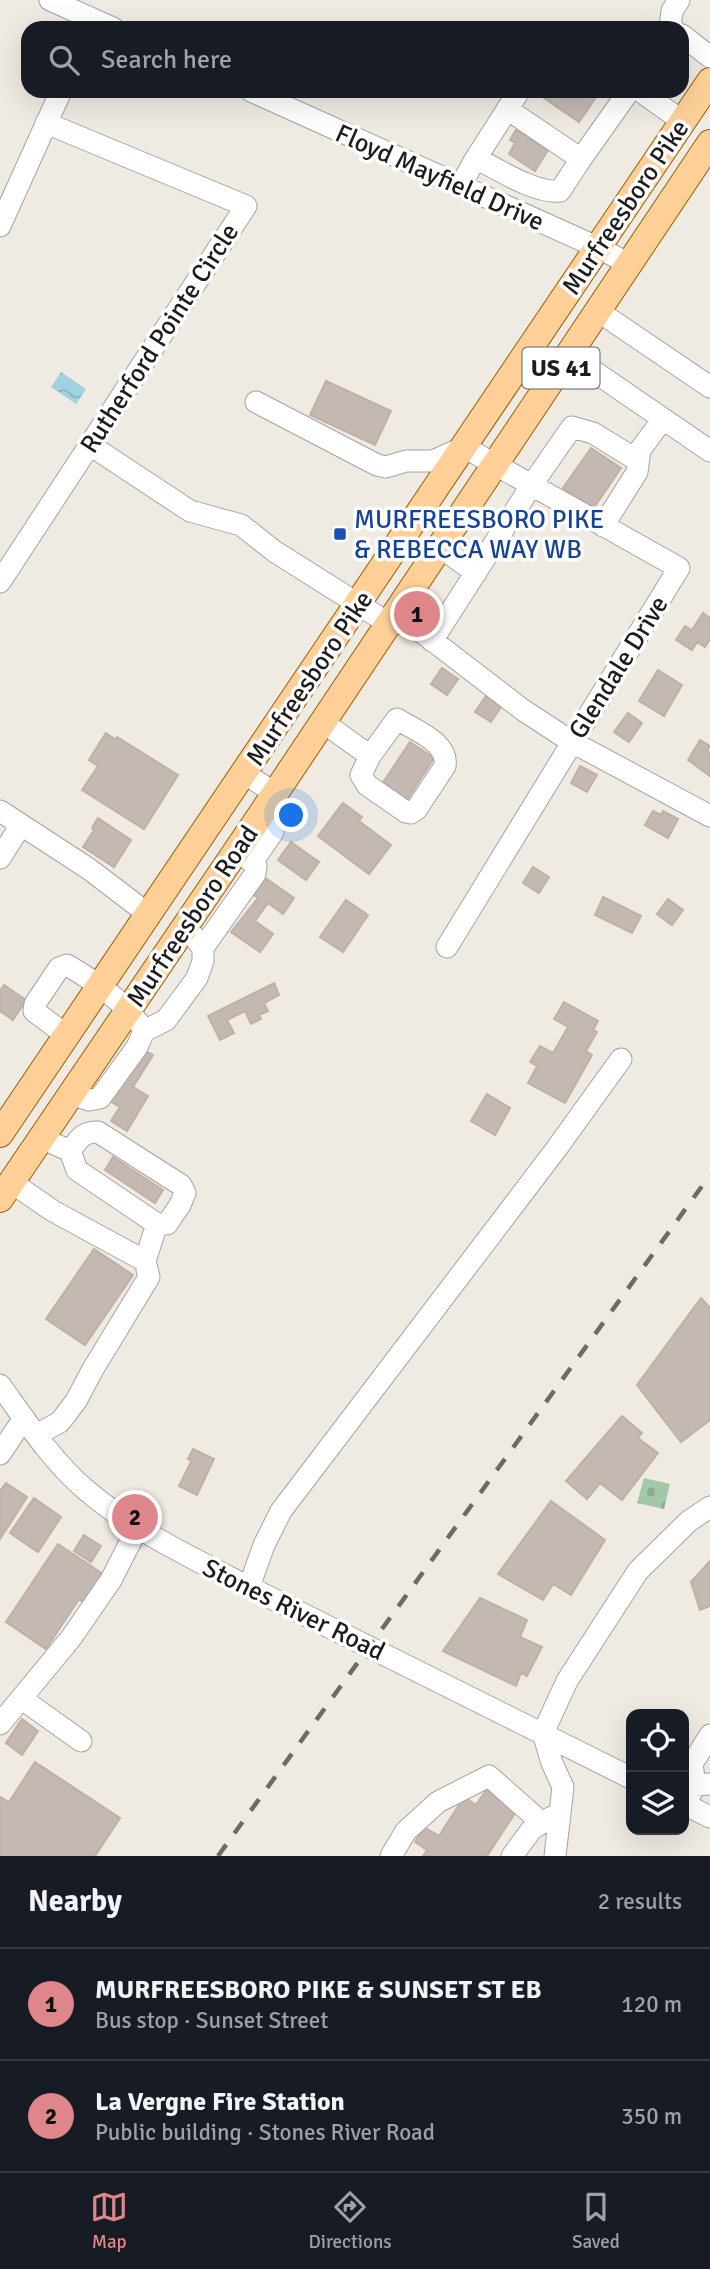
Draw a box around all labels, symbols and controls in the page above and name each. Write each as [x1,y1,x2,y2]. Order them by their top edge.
search box [21,21,689,98]
icon: search [45,41,83,79]
text: Search here [101,44,232,76]
street label: Murfreesboro Pike [556,114,696,301]
street label: Floyd Mayfield Drive [330,118,549,238]
street label: Rutherford Pointe Circle [74,218,246,459]
road number: US 41 [522,348,600,388]
place label: MURFREESBORO PIKE & REBECCA WAY WB [354,504,604,566]
marker: MURFREESBORO PIKE & REBECCA WAY WB [332,526,348,542]
street label: Murfreesboro Pike [240,585,380,772]
pin: 1 [394,588,440,640]
street label: Glendale Drive [562,590,675,745]
your location [274,798,308,832]
street label: Murfreesboro Road [120,820,265,1014]
pin: 2 [112,1491,158,1543]
street label: Stones River Road [197,1552,390,1668]
map controls [626,1709,689,1835]
button: locate [626,1709,689,1772]
button: layers [626,1772,689,1835]
text: Nearby [28,1883,122,1920]
text: 2 results [598,1887,682,1916]
text: MURFREESBORO PIKE & SUNSET ST EB [95,1974,541,2006]
text: 1 [45,1990,57,2019]
text: 120 m [621,1990,682,2019]
text: Bus stop · Sunset Street [95,2006,328,2035]
text: La Vergne Fire Station [95,2086,345,2118]
text: 2 [45,2102,57,2131]
text: 350 m [621,2102,682,2131]
text: Public building · Stones River Road [95,2118,435,2147]
tab: Map [90,2188,128,2254]
tab: Directions [309,2188,392,2254]
tab: Saved [572,2188,620,2254]

